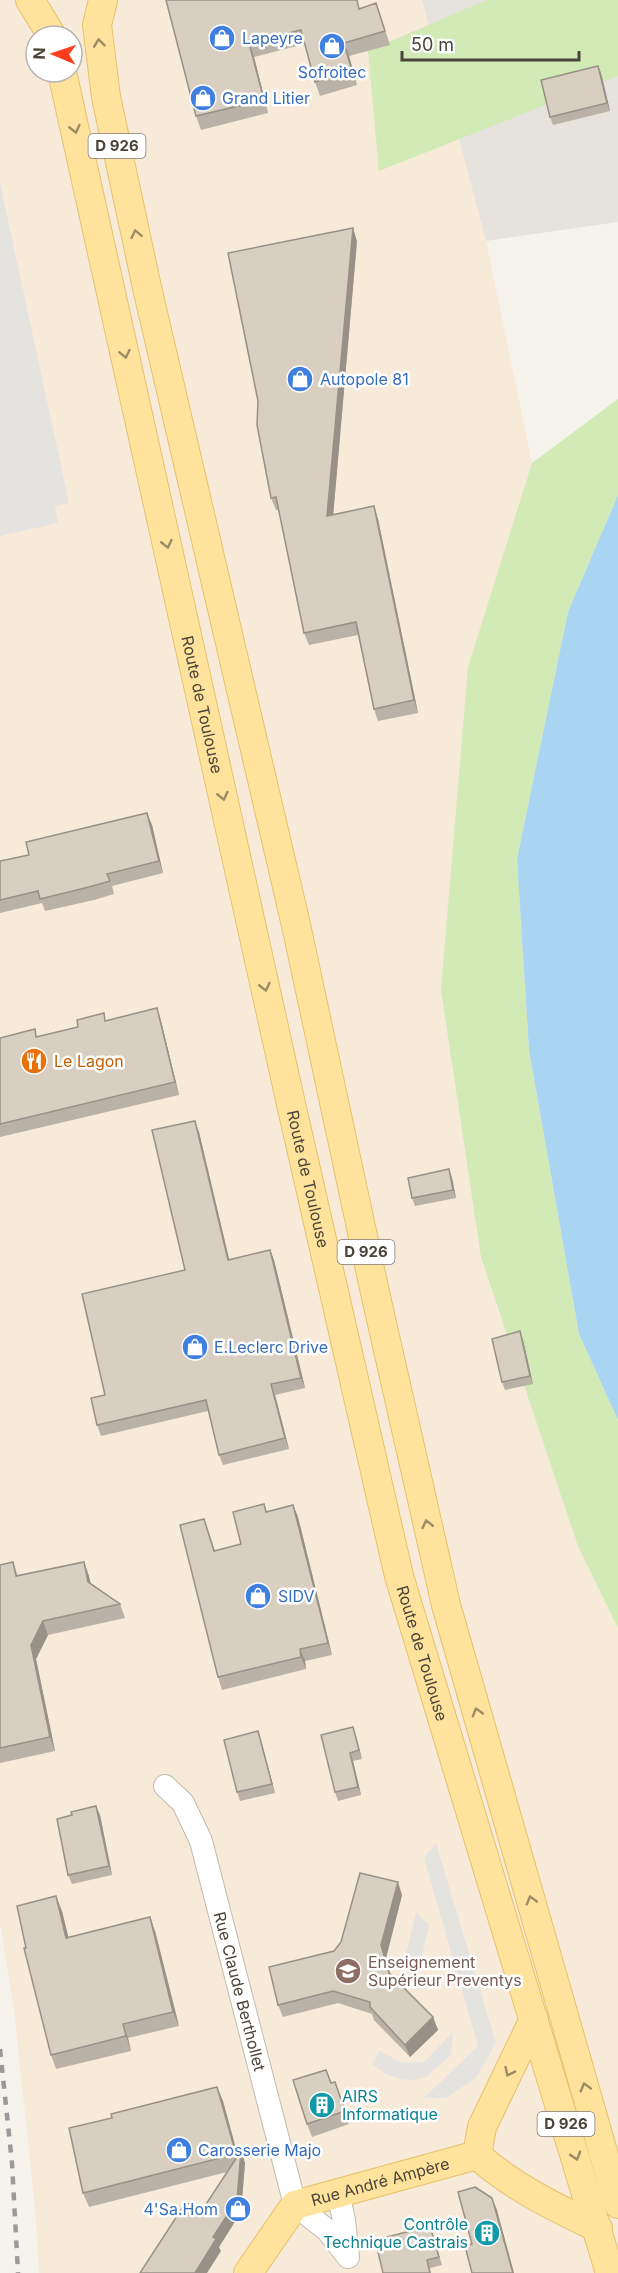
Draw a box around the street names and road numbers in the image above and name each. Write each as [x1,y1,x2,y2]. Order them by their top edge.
road number: D 926 [88,134,146,158]
street label: Route de Toulouse [177,634,227,775]
street label: Route de Toulouse [283,1108,334,1250]
road number: D 926 [338,1240,394,1264]
street label: Route de Toulouse [392,1583,452,1723]
street label: Rue Claude Berthollet [210,1909,270,2073]
road number: D 926 [538,2112,594,2136]
street label: Rue André Ampère [309,2153,452,2210]

